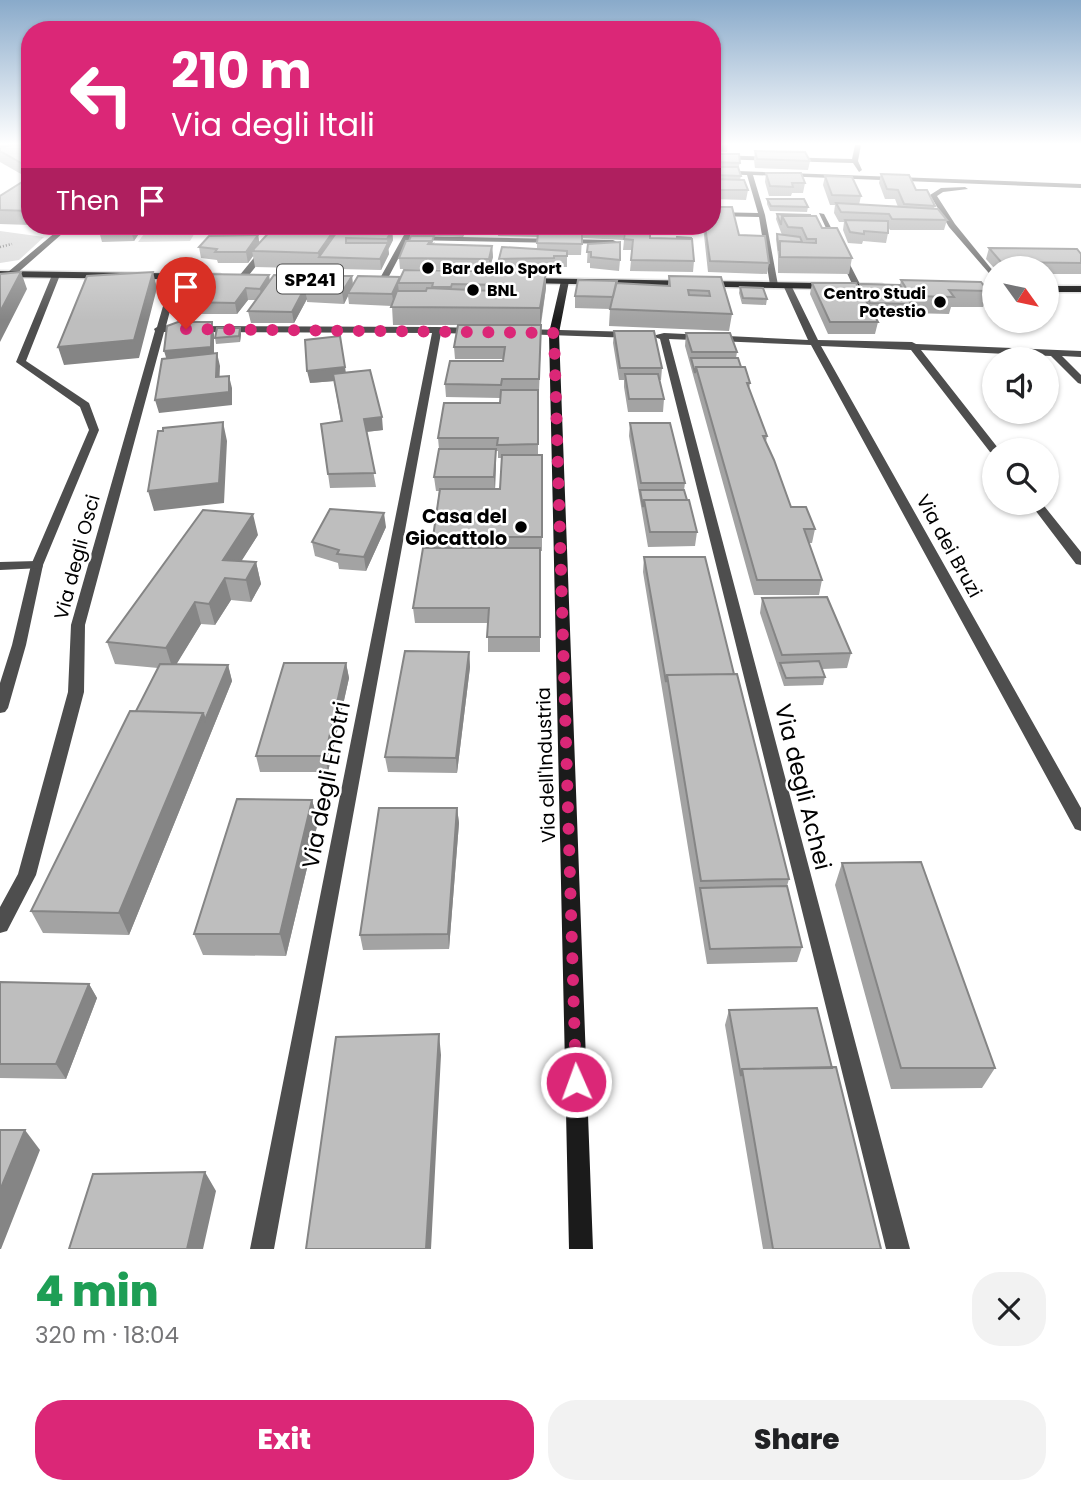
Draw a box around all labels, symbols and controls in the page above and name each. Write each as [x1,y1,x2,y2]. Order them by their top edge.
text: 210 m [171,37,312,105]
icon: left [56,49,147,140]
text: Via degli Itali [171,102,375,147]
icon: arrive [133,182,171,220]
text: Then [56,183,119,219]
north arrow [982,256,1059,332]
map controls [982,256,1059,515]
pin [156,257,216,329]
place label: Bar dello Sport [442,257,562,280]
marker: Bar dello Sport [420,260,436,276]
road number: SP241 [277,264,343,293]
icon: arrive [167,268,205,306]
place label: BNL [487,279,518,302]
marker: BNL [465,282,481,298]
place label: Centro Studi Potestio [824,282,926,323]
marker: Centro Studi Potestio [932,294,948,310]
button: sound [982,347,1059,424]
button: search [982,438,1059,515]
street label: Via dei Bruzi [910,490,988,602]
street label: Via degli Osci [47,491,107,623]
place label: Casa del Giocattolo [405,503,507,552]
marker: Casa del Giocattolo [513,519,529,535]
street label: Via dell'Industria [530,687,562,843]
street label: Via degli Enotri [294,699,358,871]
street label: Via degli Achei [767,701,839,873]
position arrow [539,1045,613,1119]
text: 4 min [35,1262,159,1321]
button: close [972,1272,1046,1346]
text: 320 m · 18:04 [35,1319,179,1351]
button: Exit [35,1400,534,1480]
button: Share [548,1400,1046,1480]

